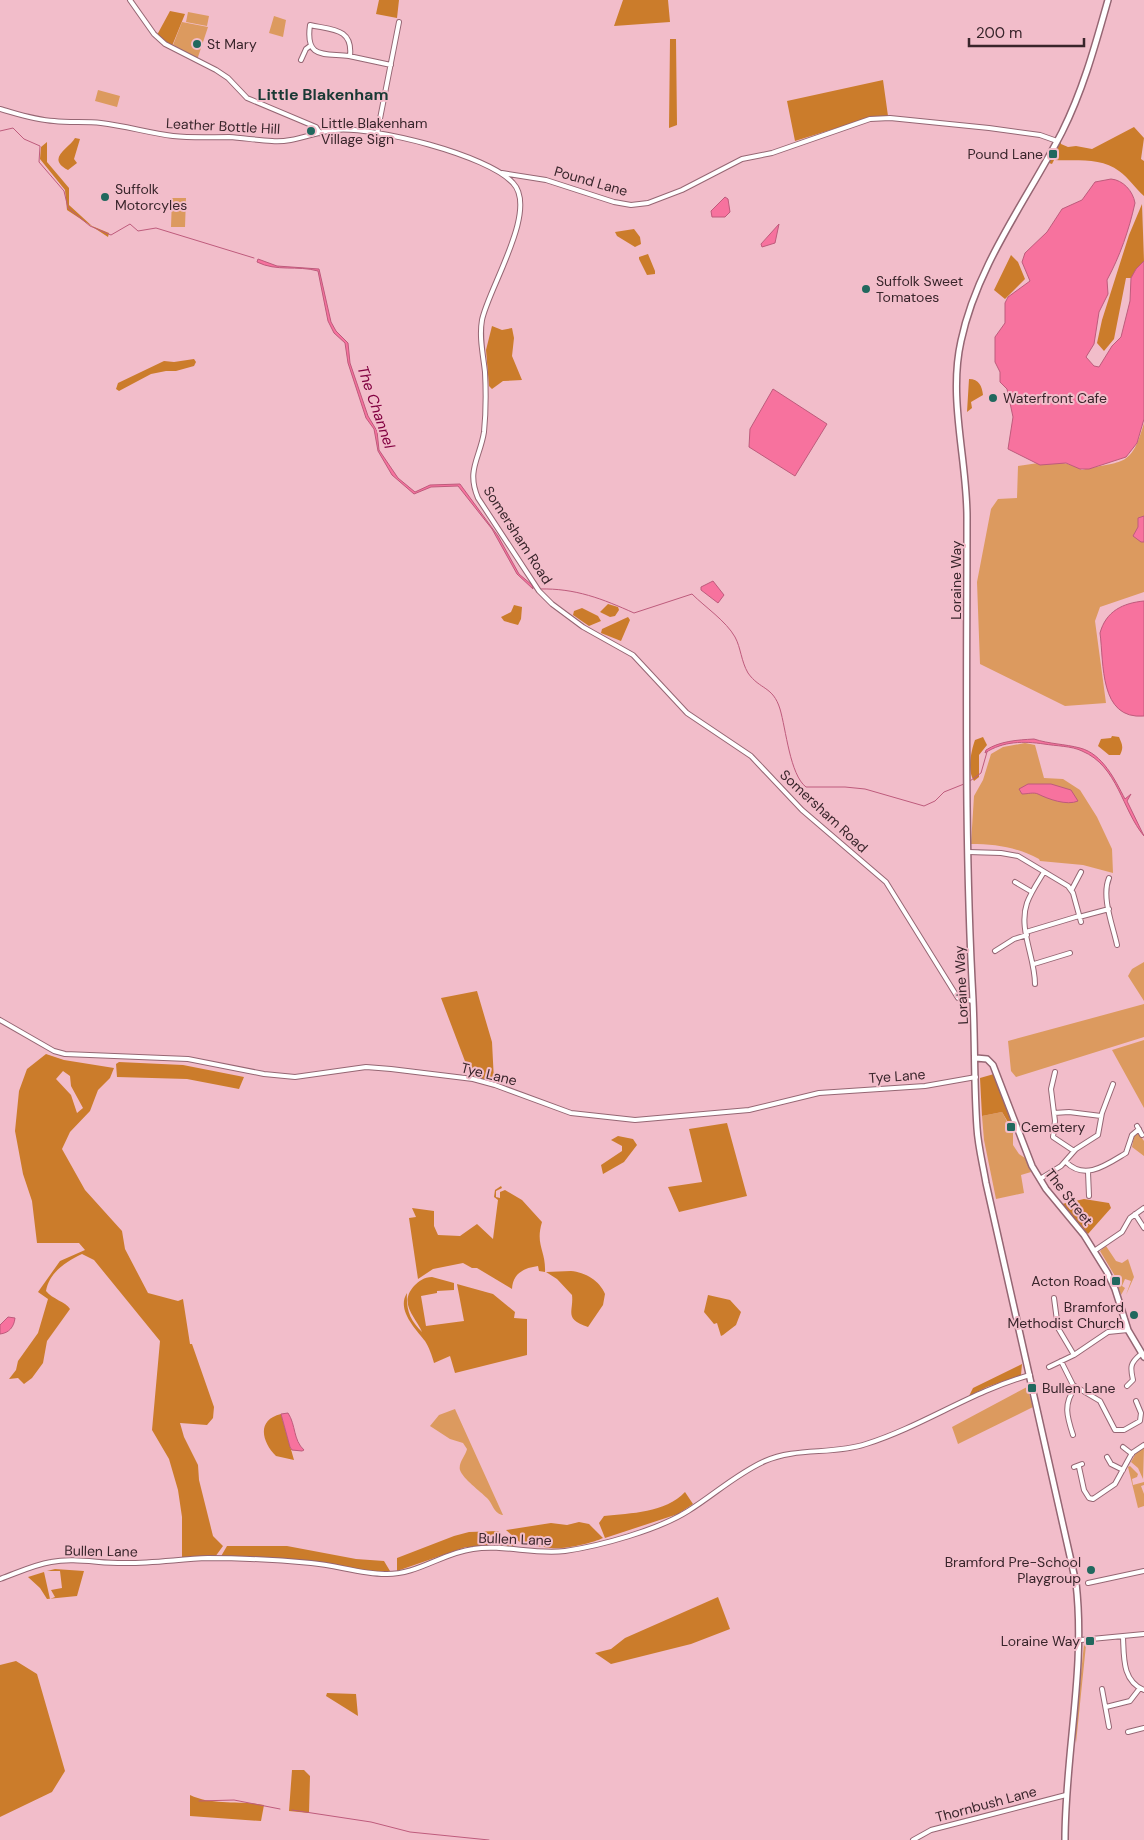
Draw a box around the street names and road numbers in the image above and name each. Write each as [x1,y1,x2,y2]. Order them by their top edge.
street label: Leather Bottle Hill [165,114,281,138]
street label: Pound Lane [552,162,630,200]
street label: Somersham Road [480,482,556,588]
street label: Loraine Way [947,540,965,620]
street label: Somersham Road [776,766,872,856]
street label: Loraine Way [950,945,972,1025]
street label: Tye Lane [459,1058,519,1090]
street label: Tye Lane [868,1065,926,1087]
street label: The Street [1041,1165,1097,1229]
street label: Bullen Lane [478,1529,552,1549]
street label: Bullen Lane [64,1541,138,1561]
street label: Thornbush Lane [933,1782,1039,1826]

